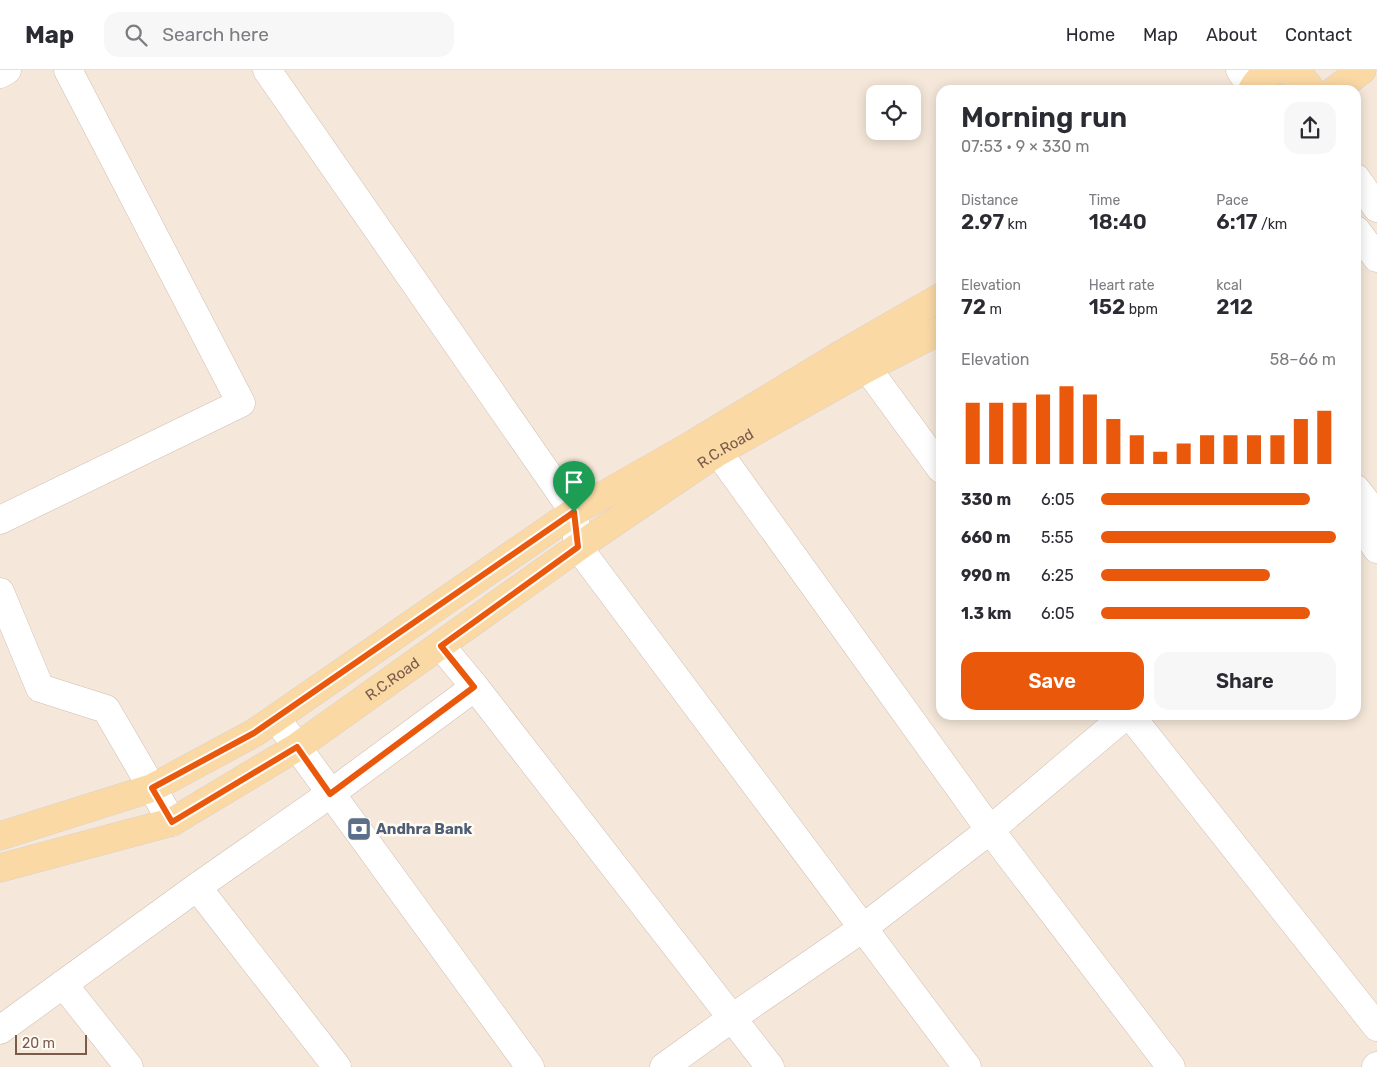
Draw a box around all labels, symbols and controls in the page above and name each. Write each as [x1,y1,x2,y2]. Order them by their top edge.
search box [104,12,454,57]
text: Map [25,21,74,49]
icon: search [122,21,150,49]
text: Search here [162,23,269,46]
text: Home [1066,24,1115,46]
text: Map [1143,24,1178,46]
text: About [1206,24,1257,46]
text: Contact [1285,24,1352,46]
map controls [866,85,921,140]
button: locate [866,85,921,140]
text: Morning run [961,101,1127,134]
button: share [1284,102,1336,154]
text: 07:53 · 9 × 330 m [961,137,1090,156]
text: Distance [961,192,1018,209]
text: Time [1089,192,1120,209]
text: Pace [1216,192,1248,209]
text: 2.97 [961,209,1004,234]
text: 18:40 [1089,209,1147,234]
text: 6:17 [1216,209,1257,234]
text: km [1004,216,1027,233]
text: /km [1257,216,1287,233]
text: Elevation [961,277,1021,294]
text: Heart rate [1089,277,1155,294]
text: kcal [1216,277,1242,294]
text: 72 [961,294,986,319]
text: 152 [1089,294,1125,319]
text: 212 [1216,294,1253,319]
text: m [986,301,1002,318]
text: bpm [1125,301,1158,318]
text: Elevation [961,350,1030,369]
text: 58–66 m [1270,350,1336,369]
street label: R.C.Road [694,425,757,472]
pin [553,461,595,512]
icon: arrive [560,468,588,496]
text: 330 m [961,490,1011,509]
text: 6:05 [1041,490,1074,509]
text: 660 m [961,528,1011,547]
text: 5:55 [1041,528,1074,547]
text: 990 m [961,566,1010,585]
text: 6:25 [1041,566,1074,585]
text: 1.3 km [961,604,1011,623]
text: 6:05 [1041,604,1074,623]
button: Save [961,652,1144,710]
button: Share [1154,652,1336,710]
street label: R.C.Road [362,654,423,704]
bank icon: Andhra Bank [346,816,372,842]
place label: Andhra Bank [376,820,472,838]
scale bar [15,1032,88,1055]
text: 20 m [22,1035,55,1052]

